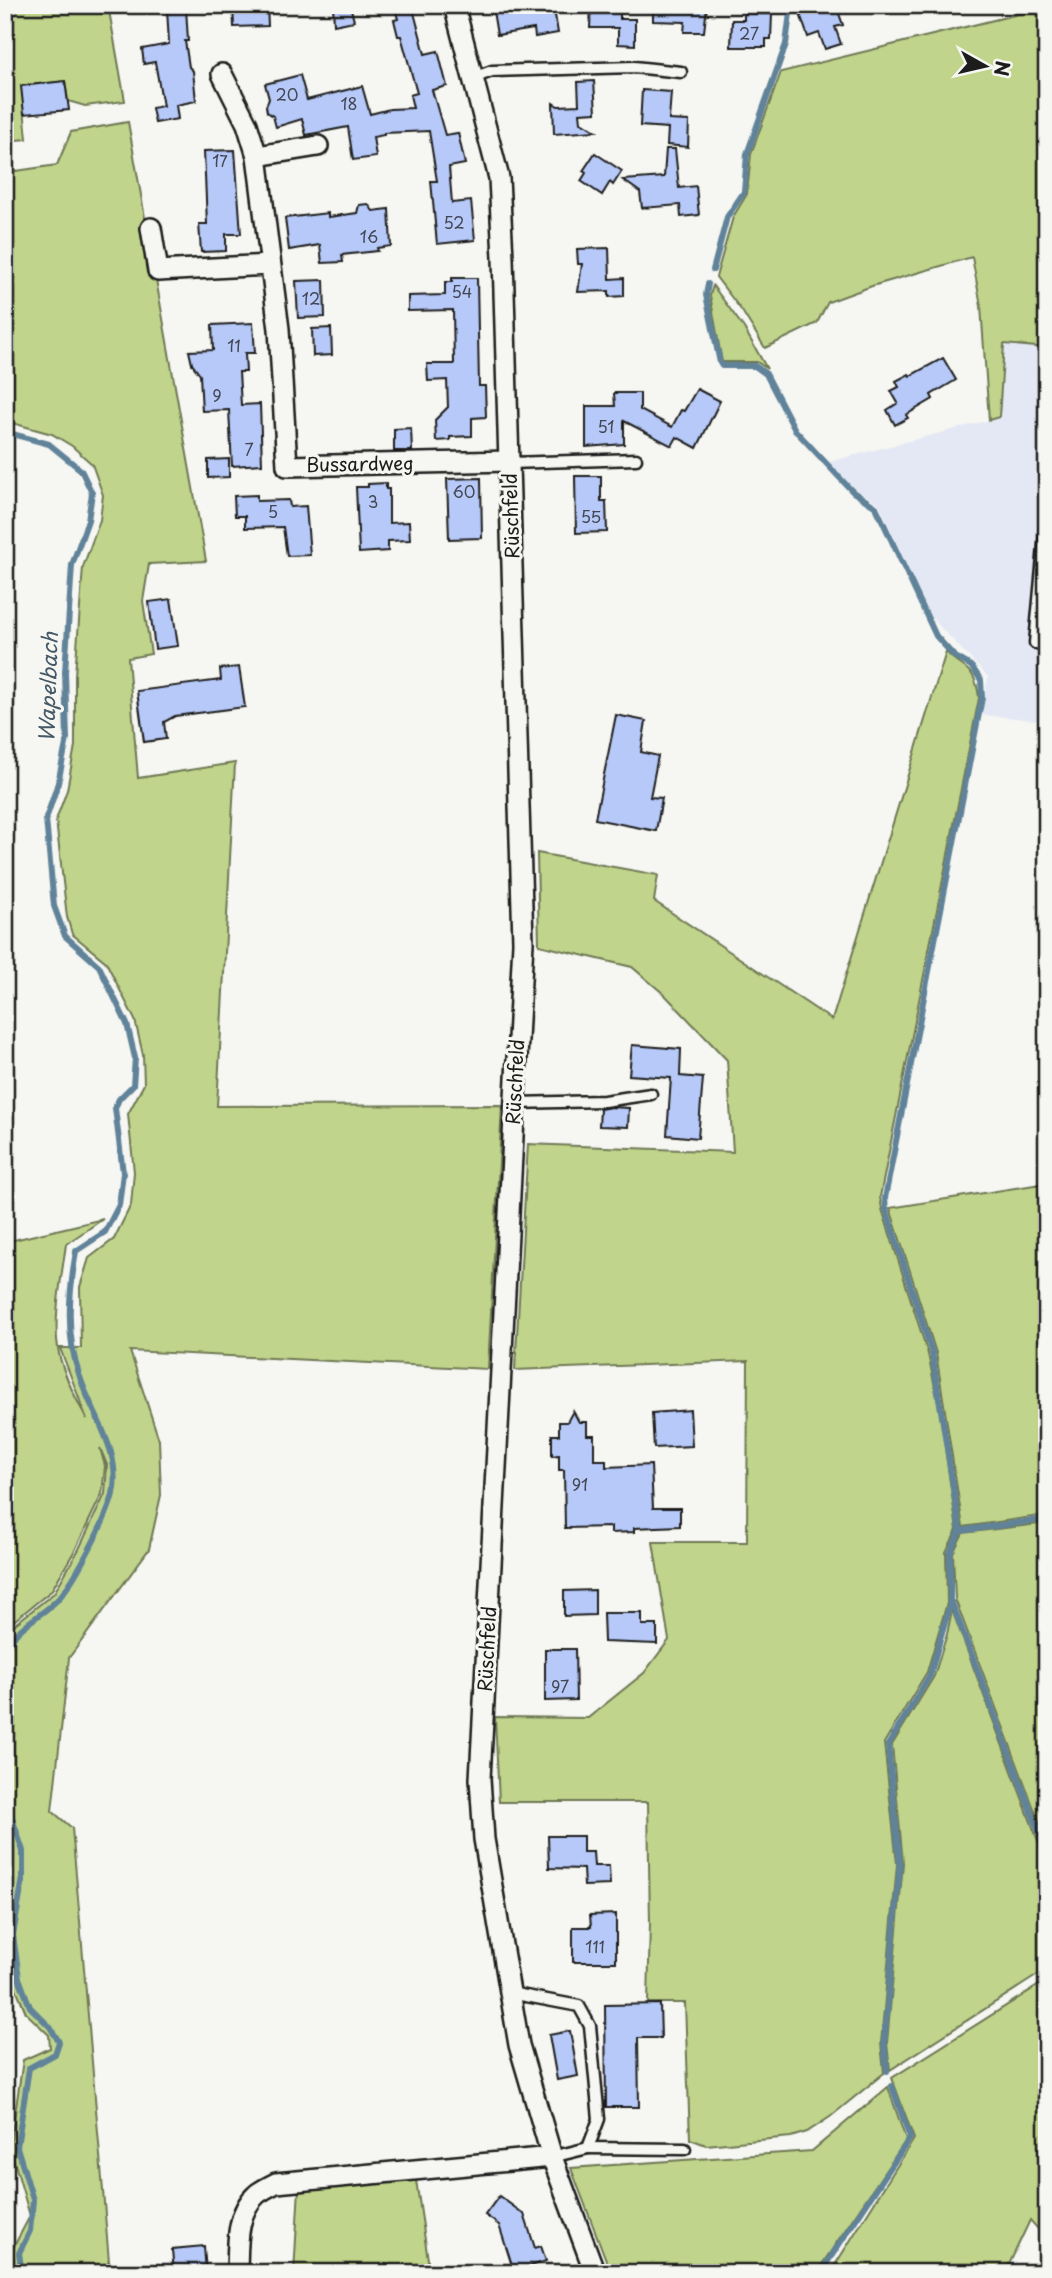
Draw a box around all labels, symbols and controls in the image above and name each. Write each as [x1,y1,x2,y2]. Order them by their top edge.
house number: 27 [739,21,759,45]
north arrow [950,32,1020,102]
text: N [988,59,1018,78]
house number: 20 [276,82,298,106]
house number: 18 [340,91,358,115]
house number: 17 [212,148,228,172]
house number: 52 [443,210,465,234]
house number: 16 [360,224,378,248]
house number: 54 [452,279,472,303]
house number: 12 [302,286,320,310]
house number: 11 [227,333,241,357]
house number: 9 [212,383,222,407]
house number: 51 [597,414,615,438]
house number: 7 [244,437,254,461]
street label: Bussardweg [306,448,414,478]
street label: Rüschfeld [495,473,525,559]
house number: 60 [453,479,475,503]
house number: 3 [368,489,378,513]
house number: 5 [268,499,278,523]
house number: 55 [581,504,601,528]
water label: Wapelbach [29,631,65,742]
street label: Rüschfeld [498,1038,530,1126]
house number: 91 [572,1472,588,1496]
street label: Rüschfeld [470,1605,502,1693]
house number: 97 [551,1674,569,1698]
house number: 111 [585,1934,605,1958]

